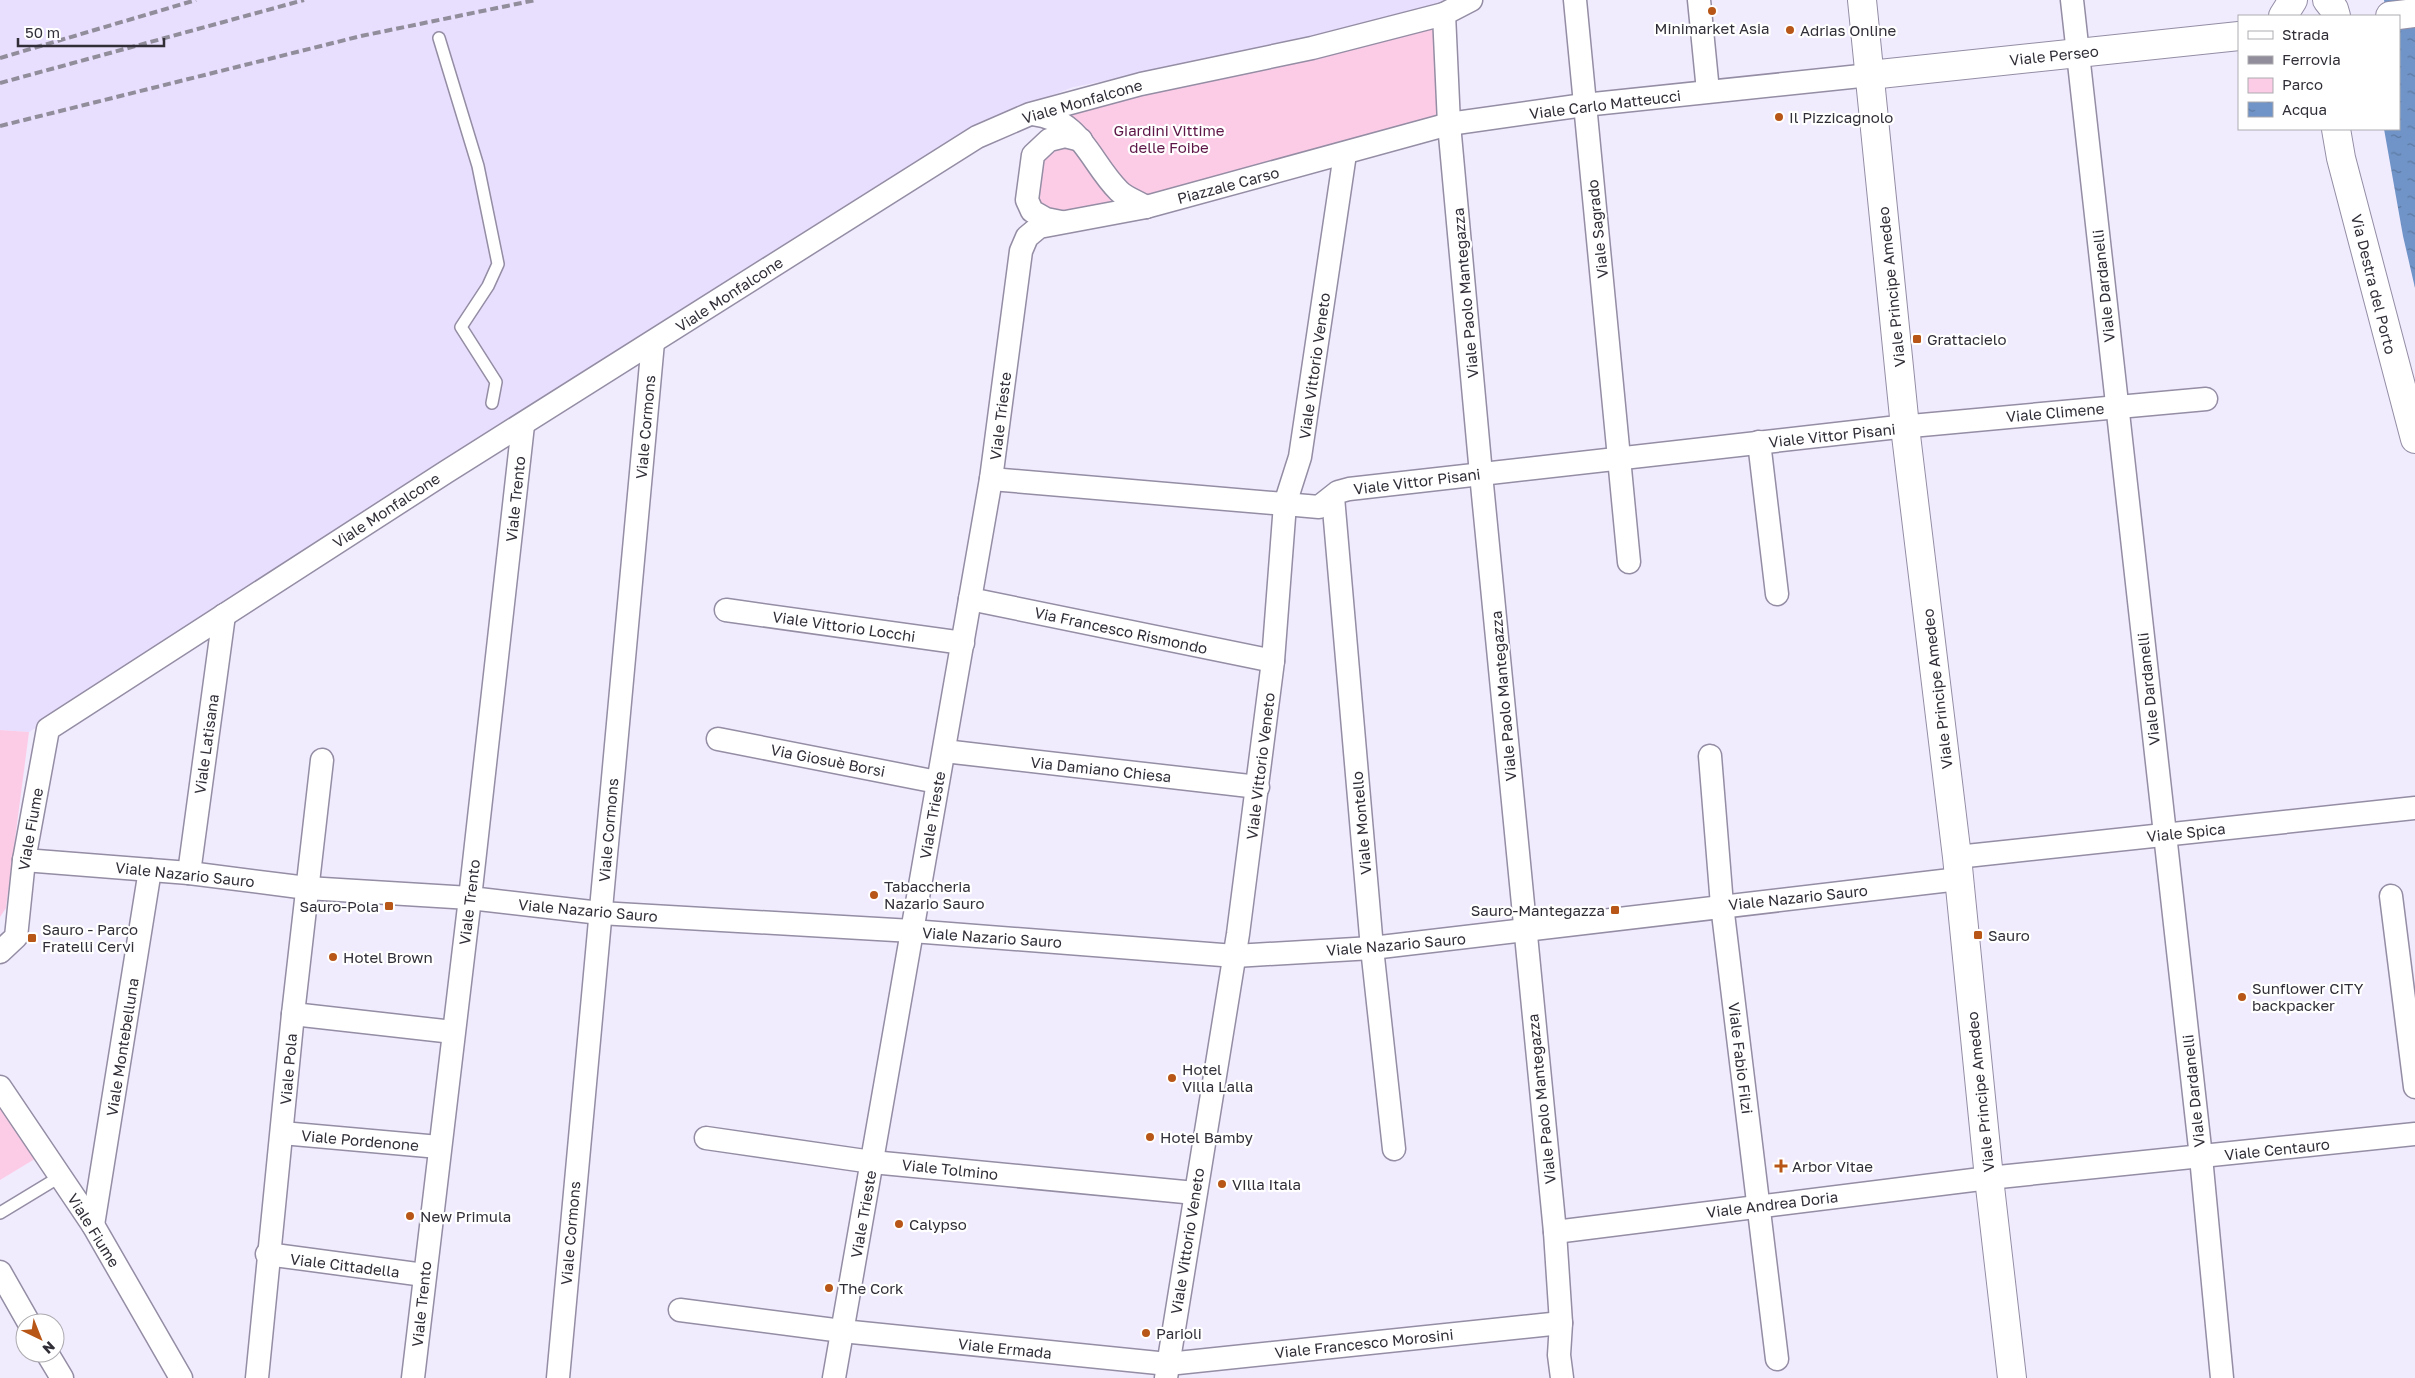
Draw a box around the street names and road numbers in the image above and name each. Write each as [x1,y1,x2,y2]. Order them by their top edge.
street label: Viale Perseo [2009,41,2099,69]
street label: Viale Monfalcone [1020,75,1144,127]
street label: Viale Carlo Matteucci [1528,86,1682,122]
street label: Piazzale Carso [1175,163,1281,207]
street label: Viale Sagrado [1583,179,1611,279]
street label: Viale Principe Amedeo [1874,206,1908,368]
street label: Viale Paolo Mantegazza [1449,207,1481,379]
street label: Via Destra del Porto [2348,212,2400,356]
street label: Viale Dardanelli [2088,229,2118,343]
street label: Viale Monfalcone [672,252,786,335]
street label: Viale Vittorio Veneto [1295,291,1333,441]
street label: Viale Trieste [986,371,1014,461]
street label: Viale Cormons [631,374,659,480]
street label: Viale Climene [2005,399,2105,425]
street label: Viale Vittor Pisani [1768,419,1896,451]
street label: Viale Trento [502,455,528,543]
street label: Viale Vittor Pisani [1353,464,1481,498]
street label: Viale Monfalcone [329,468,443,551]
street label: Via Francesco Rismondo [1033,603,1209,657]
street label: Viale Vittorio Locchi [771,607,917,645]
street label: Viale Principe Amedeo [1918,608,1956,770]
street label: Viale Paolo Mantegazza [1487,610,1519,782]
street label: Viale Dardanelli [2133,632,2163,746]
street label: Viale Vittorio Veneto [1242,691,1278,841]
street label: Viale Latisana [190,693,222,795]
street label: Via Giosuè Borsi [769,740,887,780]
street label: Via Damiano Chiesa [1030,753,1172,785]
street label: Viale Trieste [915,769,949,860]
street label: Viale Montello [1348,771,1374,875]
street label: Viale Cormons [594,777,622,883]
street label: Viale Fiume [14,786,46,872]
street label: Viale Spica [2146,819,2226,845]
street label: Viale Nazario Sauro [114,858,256,890]
street label: Viale Trento [455,858,483,946]
street label: Viale Nazario Sauro [1727,881,1869,913]
street label: Viale Nazario Sauro [517,895,659,925]
street label: Viale Nazario Sauro [921,923,1063,951]
street label: Viale Nazario Sauro [1325,929,1467,959]
street label: Viale Montebelluna [102,977,142,1117]
street label: Viale Fabio Filzi [1725,1001,1757,1115]
street label: Viale Principe Amedeo [1963,1011,1997,1173]
street label: Viale Paolo Mantegazza [1523,1013,1559,1185]
street label: Viale Pola [276,1033,300,1105]
street label: Viale Dardanelli [2178,1034,2208,1148]
street label: Viale Pordenone [300,1126,420,1154]
street label: Viale Centauro [2223,1135,2331,1163]
street label: Viale Tolmino [901,1155,999,1183]
street label: Viale Vittorio Veneto [1167,1167,1207,1315]
street label: Viale Trieste [846,1168,880,1259]
street label: Viale Cormons [556,1180,584,1286]
street label: Viale Andrea Doria [1705,1187,1839,1221]
street label: Viale Fiume [64,1190,124,1270]
street label: Viale Cittadella [289,1249,401,1281]
street label: Viale Trento [408,1260,434,1348]
street label: Viale Francesco Morosini [1274,1325,1454,1361]
street label: Viale Ermada [957,1334,1053,1362]

